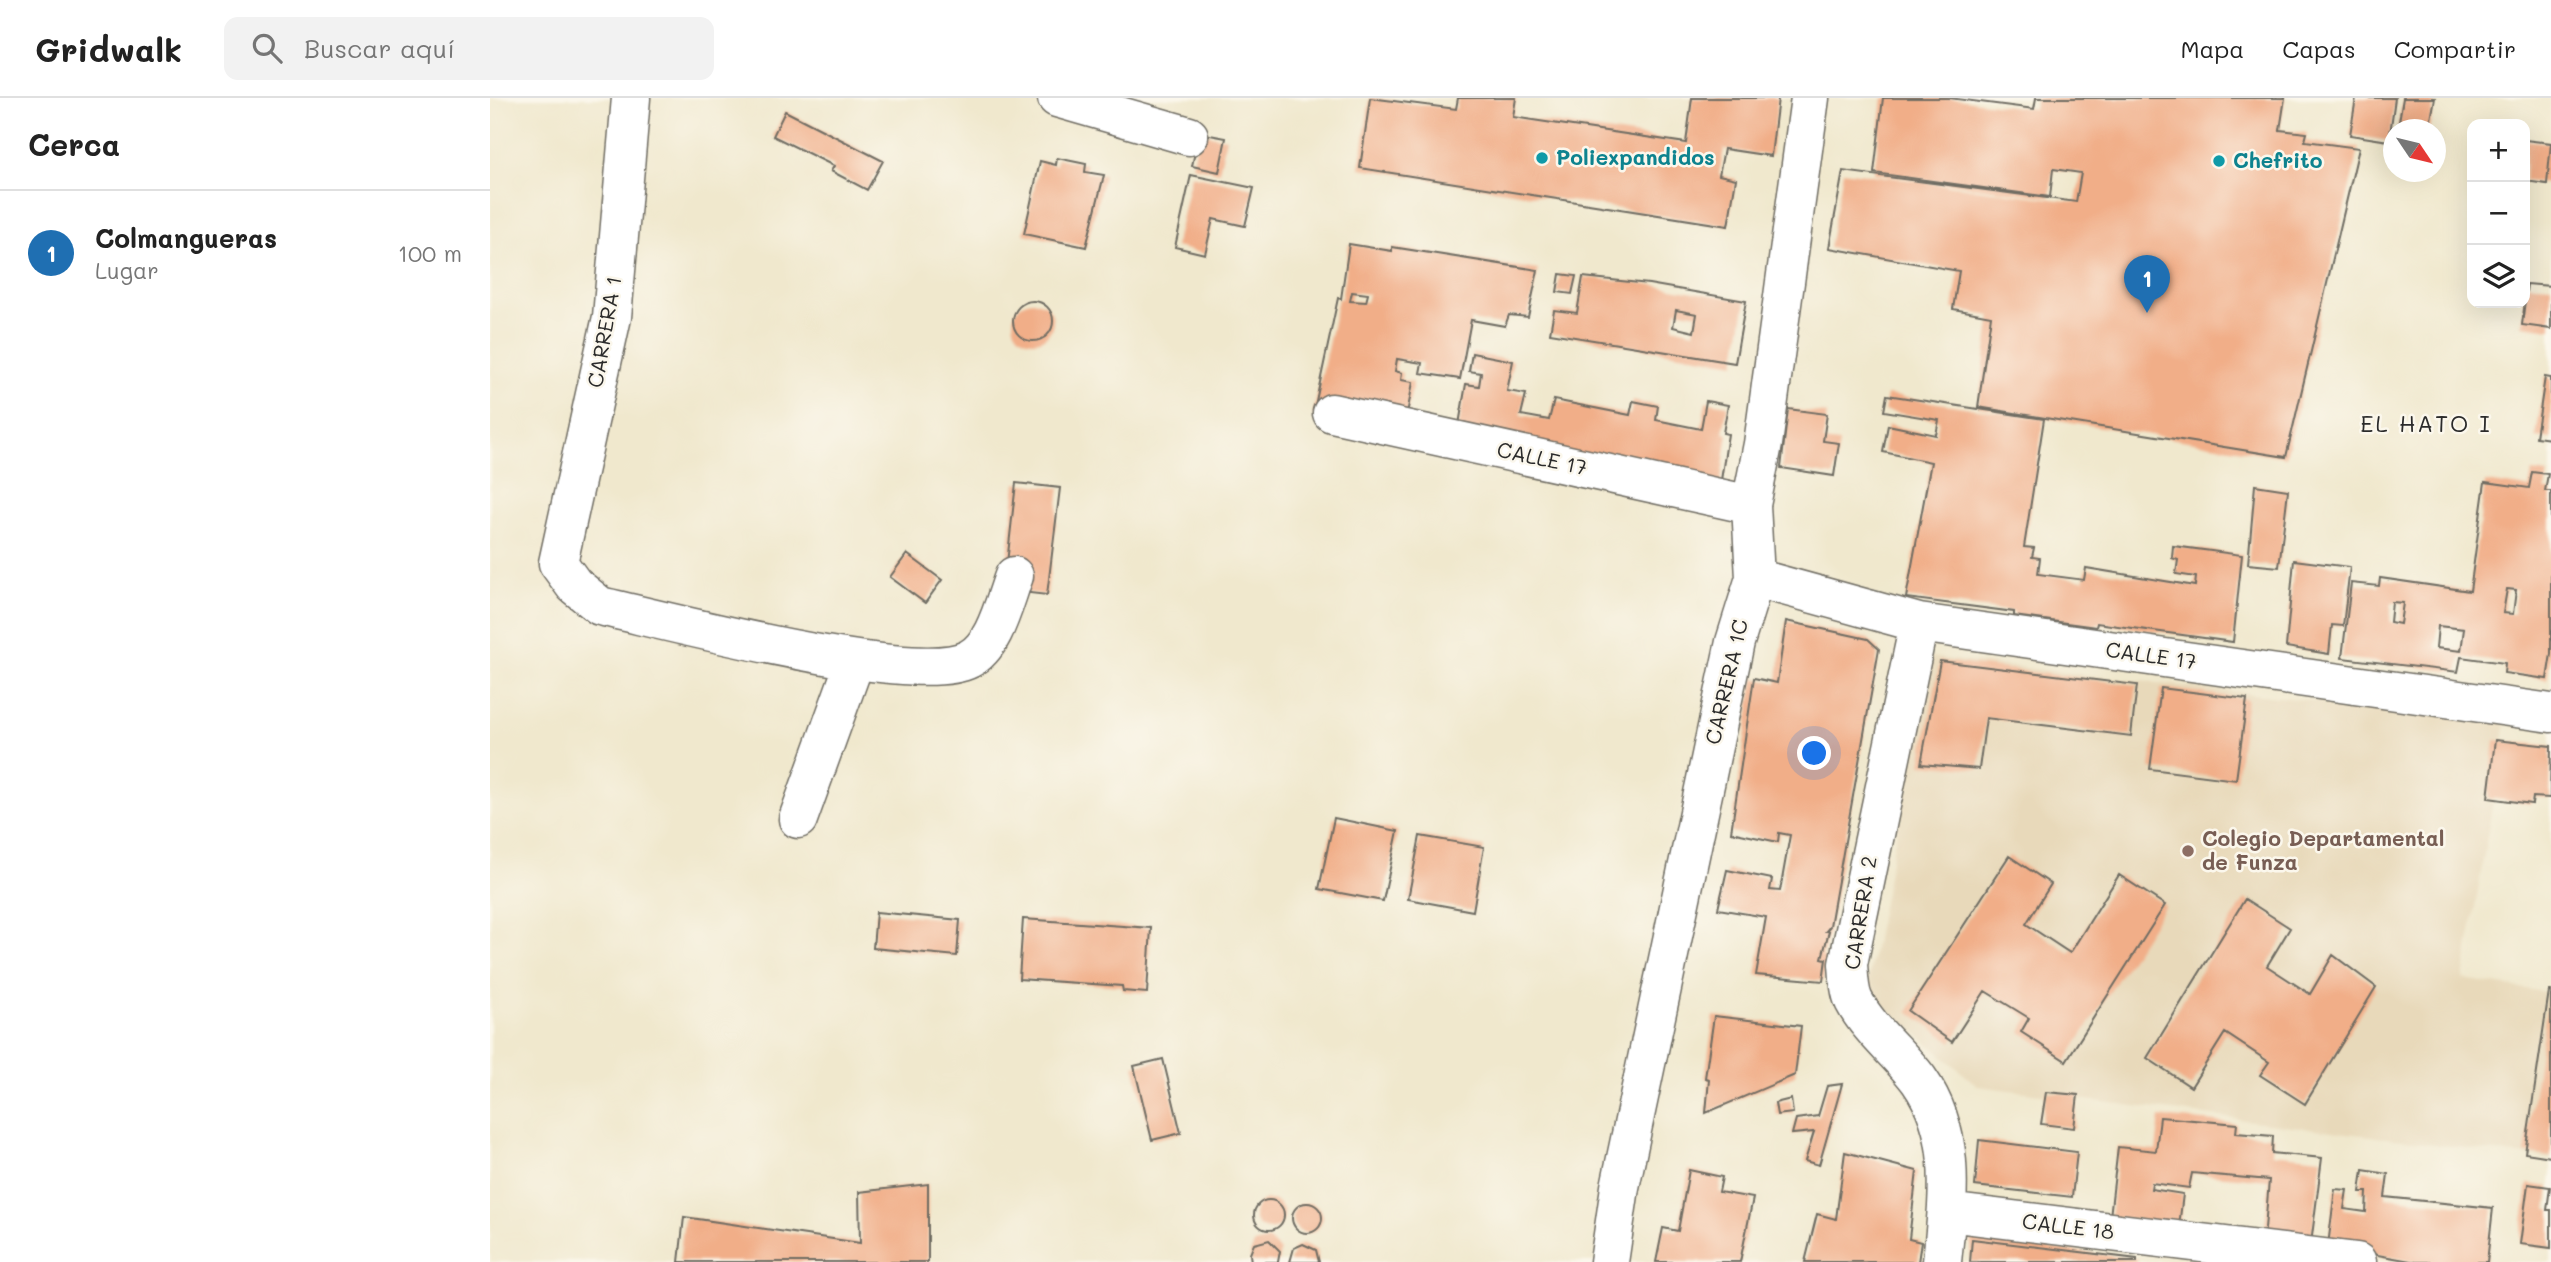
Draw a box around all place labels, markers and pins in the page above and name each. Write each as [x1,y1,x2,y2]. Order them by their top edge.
place label: Poliexpandidos [1556,143,1715,170]
place label: Chefrito [2233,146,2323,173]
marker: Poliexpandidos [1534,150,1550,166]
marker: Chefrito [2211,153,2227,169]
pin: 1 [2124,255,2170,313]
place label: Colegio Departamental de Funza [2202,824,2444,875]
marker: Colegio Departamental de Funza [2180,843,2196,859]

